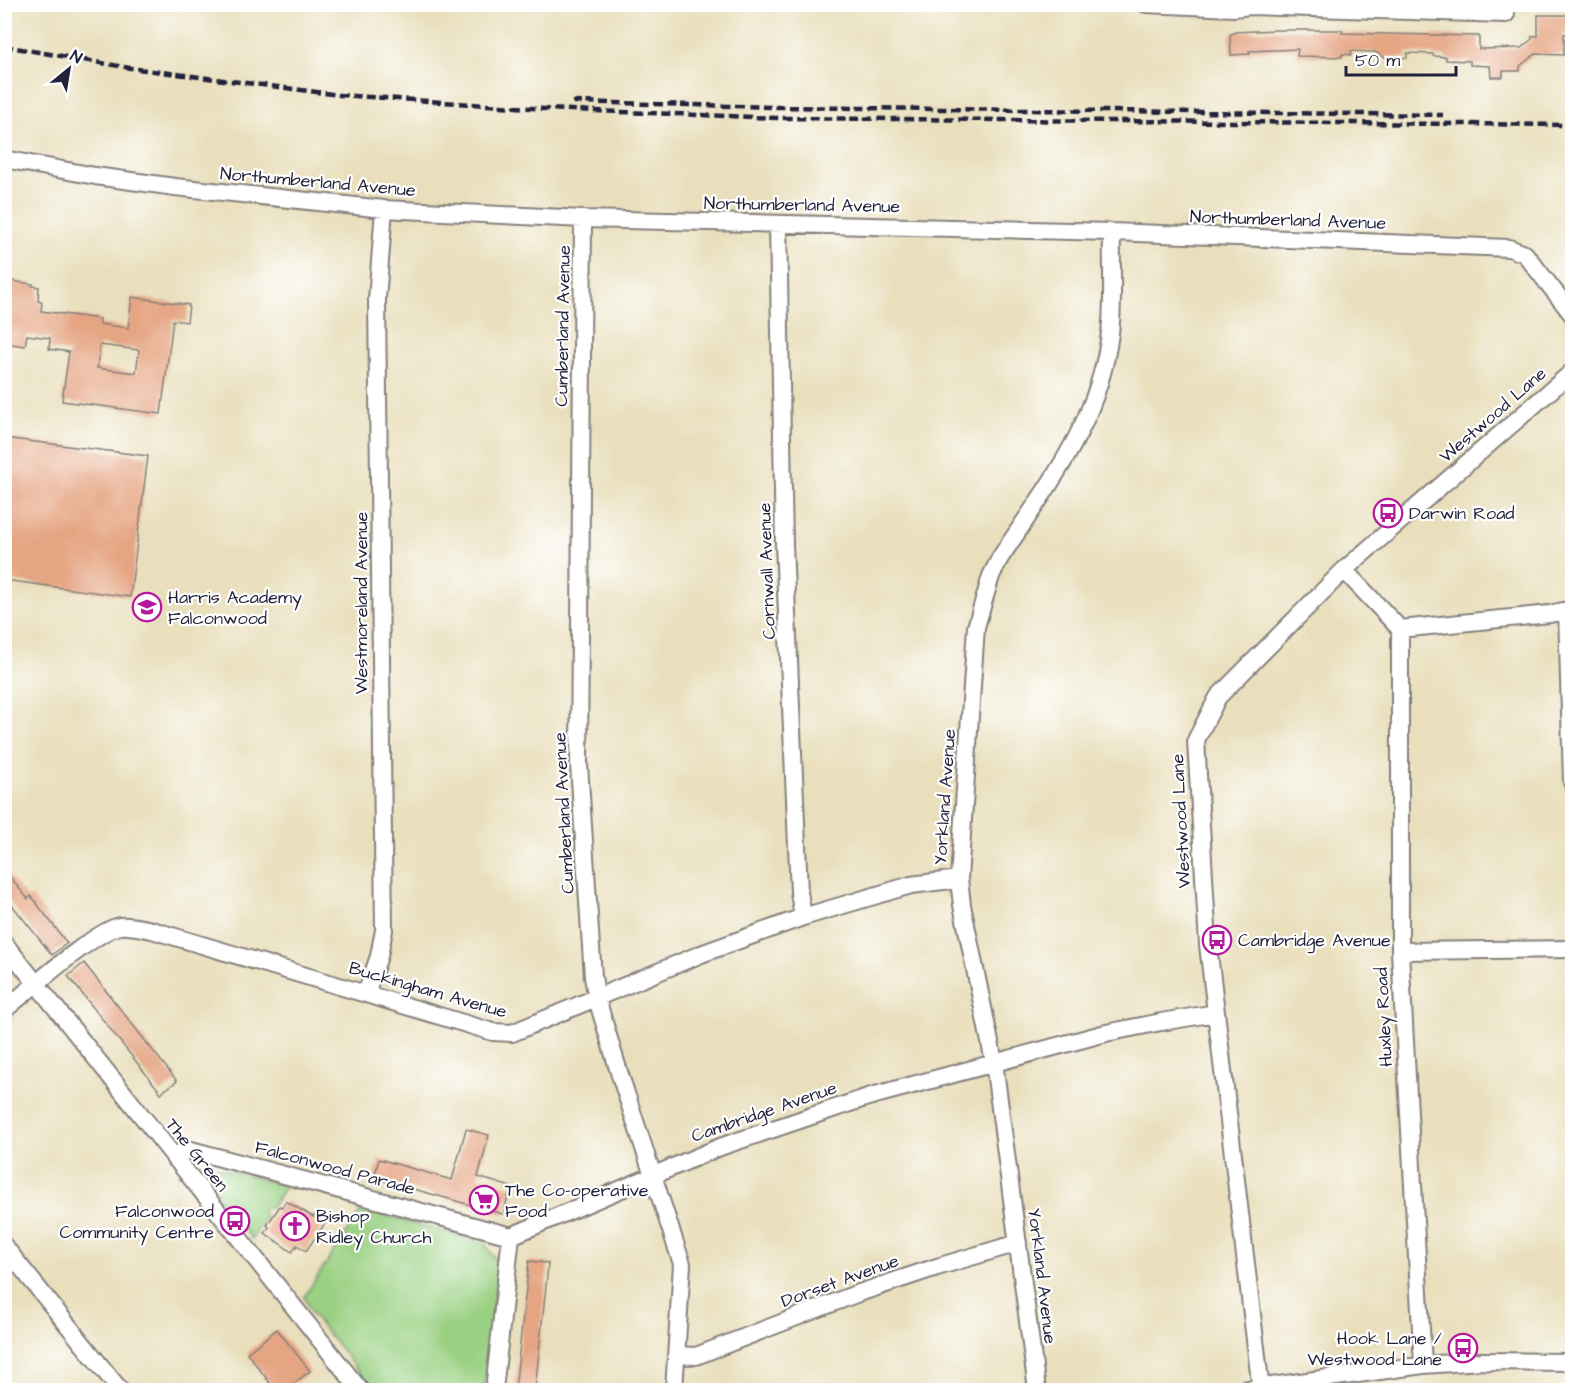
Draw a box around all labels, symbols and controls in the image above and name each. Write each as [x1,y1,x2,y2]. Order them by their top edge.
north arrow [39,39,99,99]
scale bar [1346,39,1456,77]
text: N [66,45,86,69]
text: 50 m [1355,48,1400,73]
street label: Northumberland Avenue [219,161,417,203]
street label: Northumberland Avenue [704,191,901,219]
street label: Northumberland Avenue [1189,204,1387,236]
street label: Cumberland Avenue [549,245,577,407]
street label: Westwood Lane [1434,361,1552,469]
bus stop icon: Darwin Road [1372,497,1404,529]
place label: Darwin Road [1409,501,1515,526]
street label: Cornwall Avenue [752,502,782,640]
street label: Westmoreland Avenue [349,511,374,694]
place label: Harris Academy Falconwood [168,585,302,631]
school or university icon: Harris Academy Falconwood [131,591,163,623]
street label: Yorkland Avenue [928,728,962,866]
street label: Cumberland Avenue [547,731,581,894]
street label: Westwood Lane [1165,753,1197,889]
bus stop icon: Cambridge Avenue [1201,924,1233,956]
place label: Cambridge Avenue [1238,928,1391,954]
street label: Buckingham Avenue [346,955,510,1026]
street label: Huxley Road [1369,967,1400,1067]
street label: Cambridge Avenue [688,1075,841,1150]
street label: The Green [160,1113,234,1197]
street label: Falconwood Parade [252,1135,418,1201]
place label: The Co-operative Food [505,1178,649,1224]
supermarket icon: The Co-operative Food [468,1184,500,1216]
place label: Falconwood Community Centre [59,1199,214,1246]
place label: Bishop Ridley Church [316,1204,432,1251]
bus stop icon: Falconwood Community Centre [219,1205,251,1237]
street label: Yorkland Avenue [1021,1207,1063,1346]
church icon: Bishop Ridley Church [279,1210,311,1242]
street label: Dorset Avenue [778,1248,903,1314]
place label: Hook Lane / Westwood Lane [1307,1326,1442,1372]
bus stop icon: Hook Lane / Westwood Lane [1447,1332,1479,1364]

